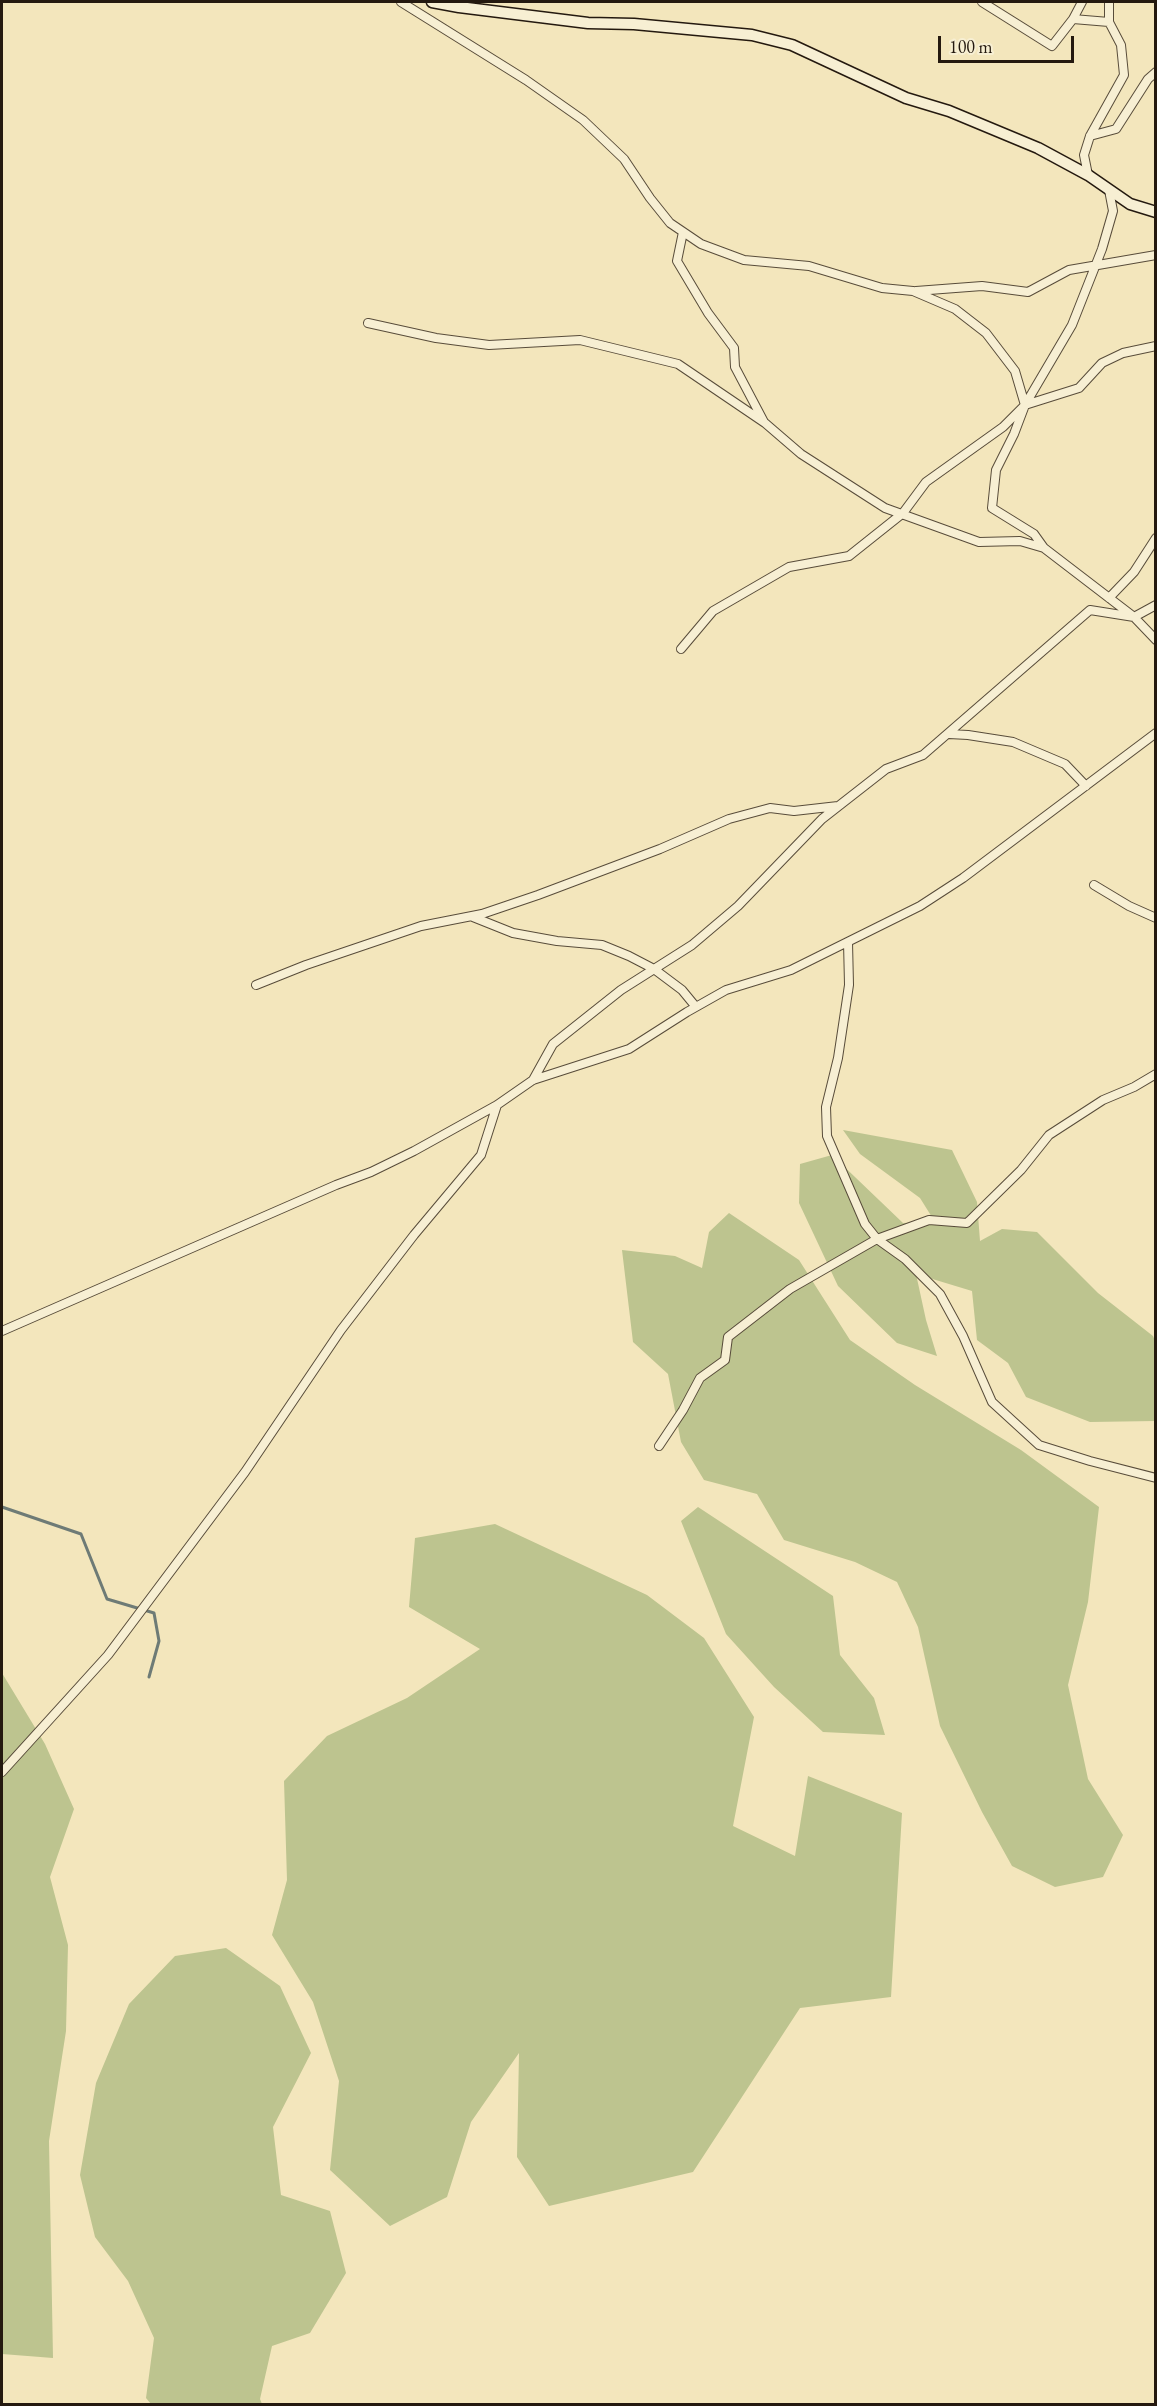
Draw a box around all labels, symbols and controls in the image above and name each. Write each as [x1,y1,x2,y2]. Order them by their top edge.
scale bar [941,24,1078,62]
text: 100 m [949,35,993,58]

